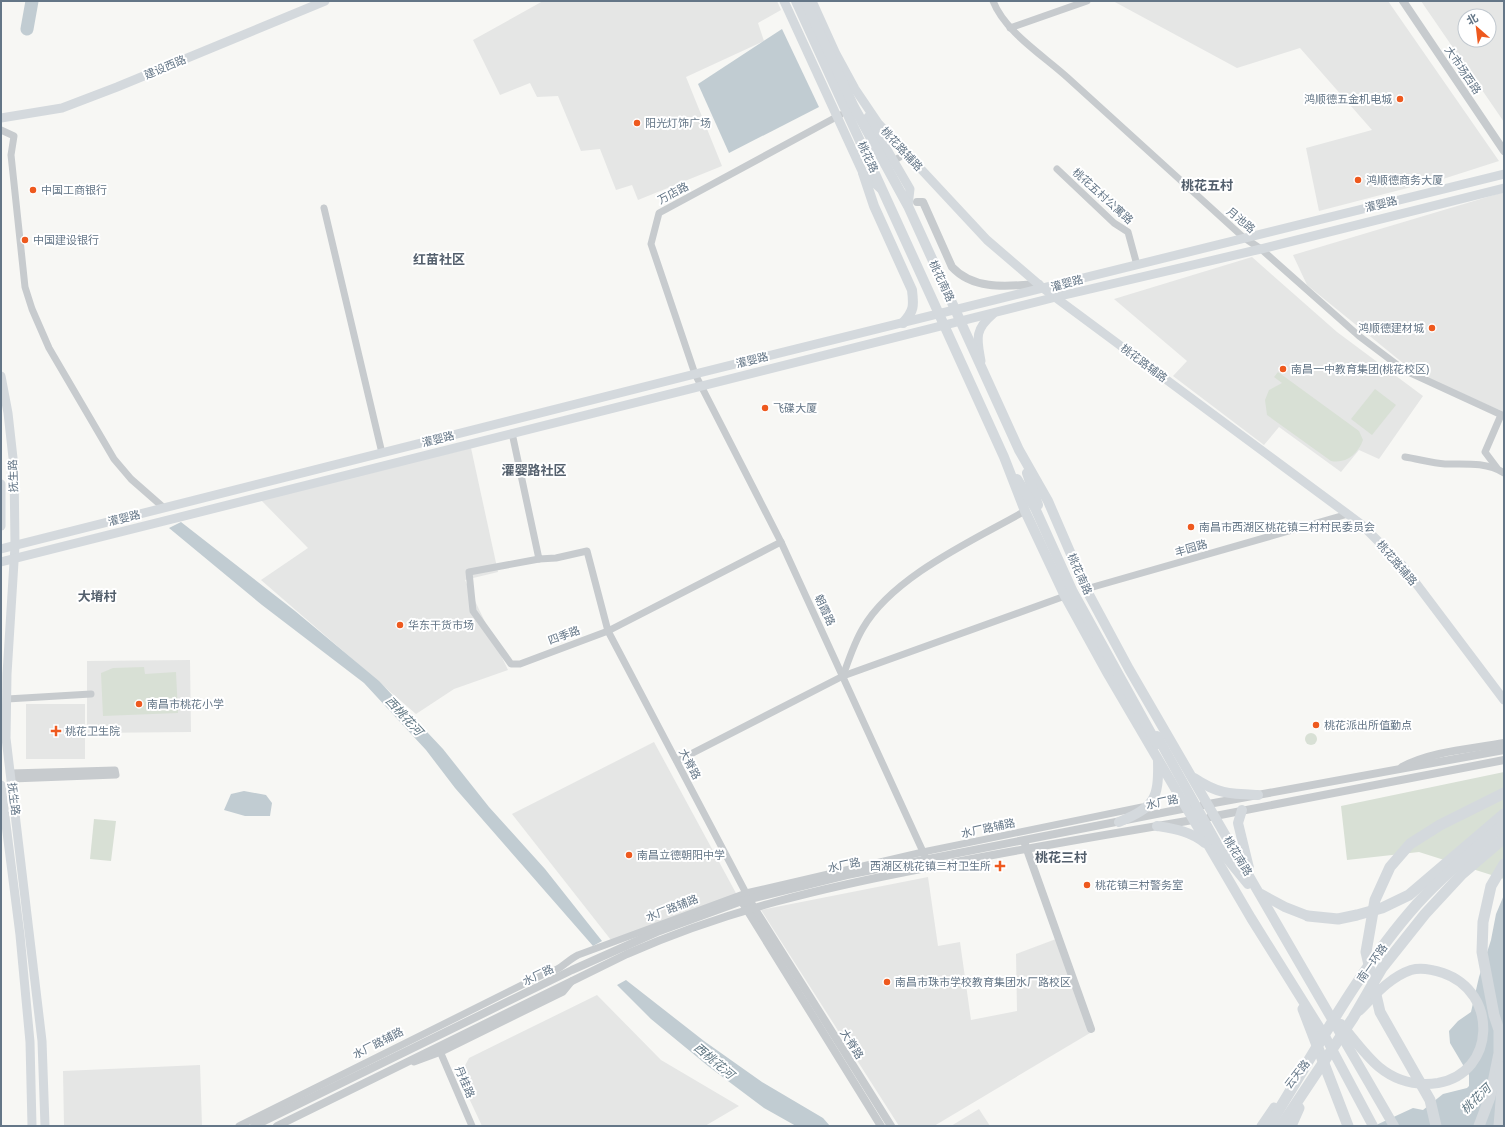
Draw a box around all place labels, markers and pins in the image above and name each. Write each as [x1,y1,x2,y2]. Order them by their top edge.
place label: 鸿顺德五金机电城 [1304,93,1392,105]
marker: 鸿顺德五金机电城 [1395,94,1405,104]
place label: 阳光灯饰广场 [645,117,711,129]
marker: 阳光灯饰广场 [632,118,642,128]
place label: 鸿顺德商务大厦 [1366,174,1443,186]
marker: 鸿顺德商务大厦 [1353,175,1363,185]
place label: 中国工商银行 [41,184,107,196]
marker: 中国工商银行 [28,185,38,195]
place label: 中国建设银行 [33,234,99,246]
marker: 中国建设银行 [20,235,30,245]
place label: 鸿顺德建材城 [1358,322,1424,334]
marker: 鸿顺德建材城 [1427,323,1437,333]
place label: 南昌一中教育集团(桃花校区) [1291,363,1430,375]
marker: 南昌一中教育集团(桃花校区) [1278,364,1288,374]
place label: 飞碟大厦 [773,402,817,414]
marker: 飞碟大厦 [760,403,770,413]
place label: 南昌市西湖区桃花镇三村村民委员会 [1199,521,1375,533]
marker: 南昌市西湖区桃花镇三村村民委员会 [1186,522,1196,532]
place label: 华东干货市场 [408,619,474,631]
marker: 华东干货市场 [395,620,405,630]
place label: 南昌市桃花小学 [147,698,224,710]
marker: 南昌市桃花小学 [134,699,144,709]
place label: 桃花派出所值勤点 [1324,719,1412,731]
marker: 桃花派出所值勤点 [1311,720,1321,730]
marker: 桃花卫生院 [50,725,62,737]
place label: 桃花卫生院 [65,725,120,737]
place label: 南昌立德朝阳中学 [637,849,725,861]
marker: 南昌立德朝阳中学 [624,850,634,860]
place label: 西湖区桃花镇三村卫生所 [870,860,991,872]
marker: 西湖区桃花镇三村卫生所 [994,860,1006,872]
place label: 桃花镇三村警务室 [1095,879,1183,891]
marker: 桃花镇三村警务室 [1082,880,1092,890]
place label: 南昌市珠市学校教育集团水厂路校区 [895,976,1071,988]
marker: 南昌市珠市学校教育集团水厂路校区 [882,977,892,987]

